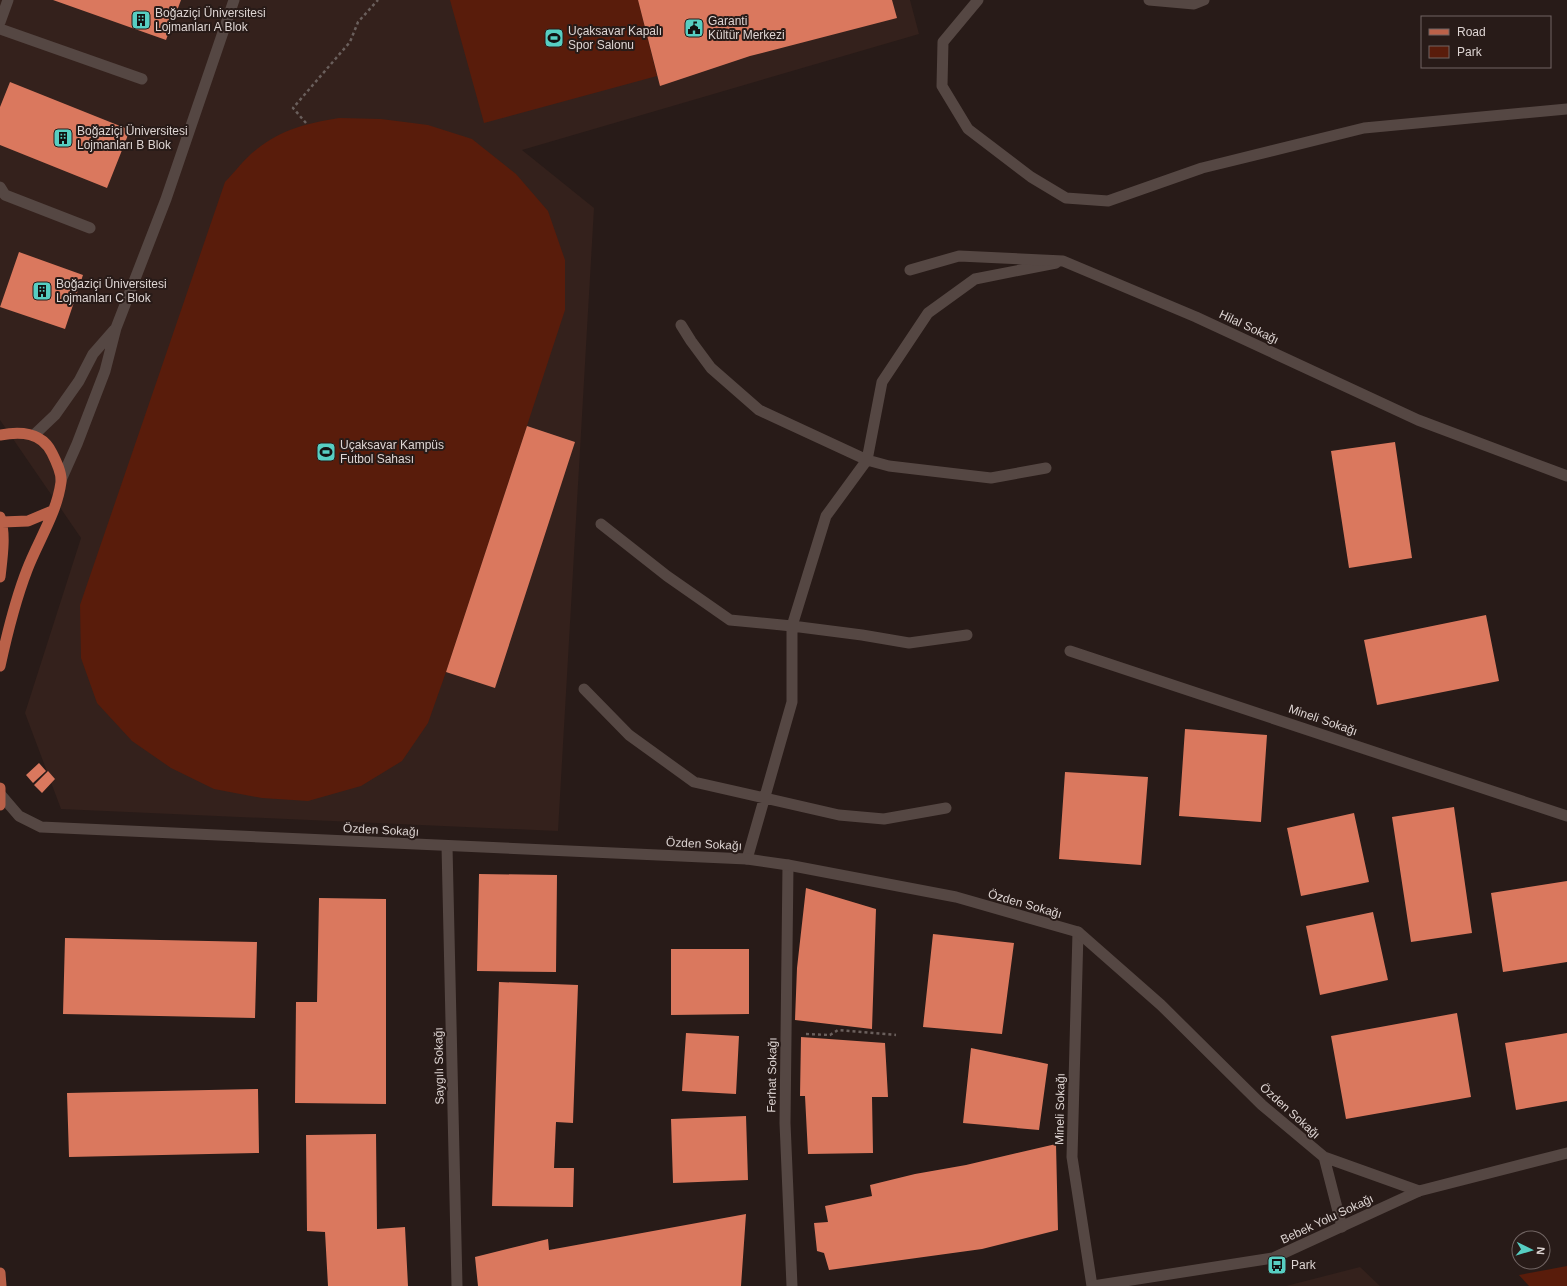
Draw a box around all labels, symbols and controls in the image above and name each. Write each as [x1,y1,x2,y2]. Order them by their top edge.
place label: Boğaziçi Üniversitesi Lojmanları A Blok [155,6,266,34]
building icon: Boğaziçi Üniversitesi Lojmanları A Blok [130,9,152,31]
place label: Garanti Kültür Merkezi [708,14,785,42]
legend [1421,16,1551,68]
public building icon: Garanti Kültür Merkezi [683,17,705,39]
place label: Uçaksavar Kapalı Spor Salonu [568,24,662,52]
text: Road [1457,25,1486,39]
sports icon: Uçaksavar Kapalı Spor Salonu [543,27,565,49]
text: Park [1457,45,1483,59]
place label: Boğaziçi Üniversitesi Lojmanları B Blok [77,124,188,152]
building icon: Boğaziçi Üniversitesi Lojmanları B Blok [52,127,74,149]
place label: Boğaziçi Üniversitesi Lojmanları C Blok [56,277,167,305]
building icon: Boğaziçi Üniversitesi Lojmanları C Blok [31,280,53,302]
street label: Hilal Sokağı [1217,307,1281,347]
place label: Uçaksavar Kampüs Futbol Sahası [340,438,444,466]
sports icon: Uçaksavar Kampüs Futbol Sahası [315,441,337,463]
street label: Mineli Sokağı [1287,702,1359,738]
street label: Özden Sokağı [343,821,419,839]
street label: Özden Sokağı [666,835,742,853]
street label: Özden Sokağı [987,887,1063,921]
street label: Saygılı Sokağı [431,1027,447,1105]
street label: Ferhat Sokağı [764,1037,780,1113]
street label: Mineli Sokağı [1052,1073,1068,1145]
street label: Özden Sokağı [1257,1080,1323,1142]
street label: Bebek Yolu Sokağı [1278,1191,1376,1247]
north arrow [1511,1230,1551,1270]
text: N [1535,1246,1547,1255]
bus stop icon: Park [1266,1254,1288,1276]
place label: Park [1291,1258,1317,1272]

